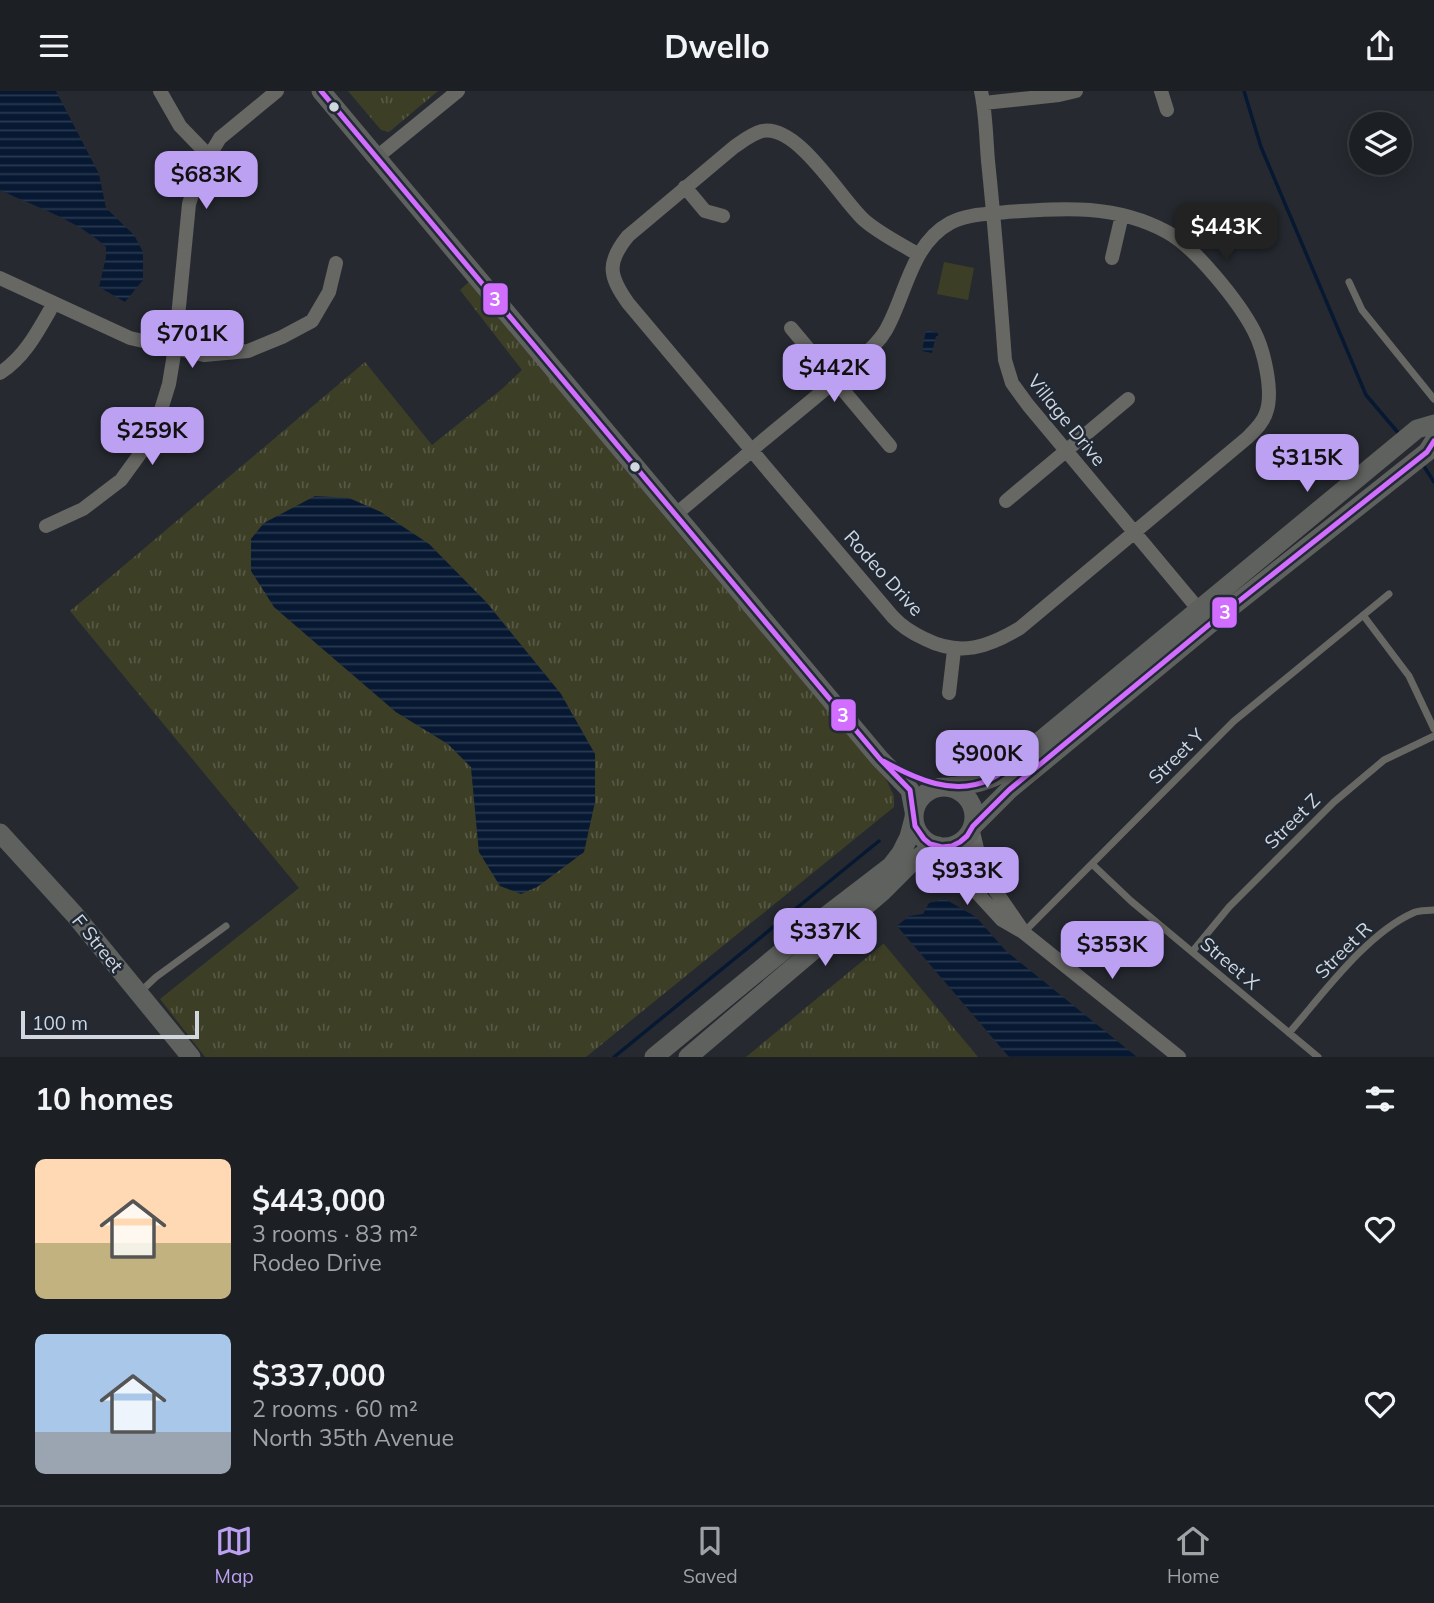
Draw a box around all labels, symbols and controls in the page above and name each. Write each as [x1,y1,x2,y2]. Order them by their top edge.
text: Dwello [664,26,770,66]
icon: menu [35,27,73,65]
icon: share [1361,27,1399,65]
unlabelled marker [327,100,341,114]
map controls [1349,112,1412,175]
button: layers [1349,112,1412,175]
pin: $683K [157,151,255,211]
text: $683K [171,159,241,188]
pin: $443K [1177,204,1275,263]
text: $443K [1191,211,1261,240]
line badge: 3 [482,282,509,316]
text: 3 [489,287,501,311]
pin: $701K [143,310,241,370]
text: $701K [157,318,227,347]
pin: $442K [785,345,883,404]
text: $442K [799,352,869,381]
street label: Village Drive [1023,369,1111,471]
pin: $259K [103,407,201,467]
text: $259K [117,415,187,444]
pin: $315K [1258,435,1356,494]
text: $315K [1272,442,1342,471]
unlabelled marker [628,460,642,474]
street label: Rodeo Drive [839,525,929,621]
line badge: 3 [1211,596,1238,629]
text: 3 [1219,600,1231,624]
line badge: 3 [830,698,857,732]
text: 3 [837,703,849,727]
street label: Street Y [1143,723,1209,789]
pin: $900K [938,731,1036,790]
text: $900K [952,738,1022,767]
street label: Street Z [1259,788,1325,854]
pin: $933K [918,847,1016,907]
text: $933K [932,855,1002,884]
street label: F Street [67,909,129,977]
pin: $337K [776,909,874,968]
text: $337K [790,916,860,945]
street label: Street R [1310,917,1376,983]
pin: $353K [1063,921,1161,981]
text: $353K [1077,929,1147,958]
street label: Street X [1196,931,1265,995]
scale bar [21,1008,200,1040]
text: 100 m [32,1011,88,1035]
text: 10 homes [35,1080,174,1118]
icon: filters [1361,1080,1399,1118]
text: $443,000 [252,1181,385,1219]
icon: home [91,1187,175,1271]
icon: heart [1361,1210,1399,1248]
text: 3 rooms · 83 m² [252,1219,418,1248]
text: Rodeo Drive [252,1248,382,1277]
text: $337,000 [252,1356,385,1394]
icon: home [91,1362,175,1446]
icon: heart [1361,1385,1399,1423]
text: 2 rooms · 60 m² [252,1394,418,1423]
text: North 35th Avenue [252,1423,454,1452]
tab: Map [215,1522,254,1588]
tab: Saved [683,1522,738,1588]
tab: Home [1167,1522,1219,1588]

